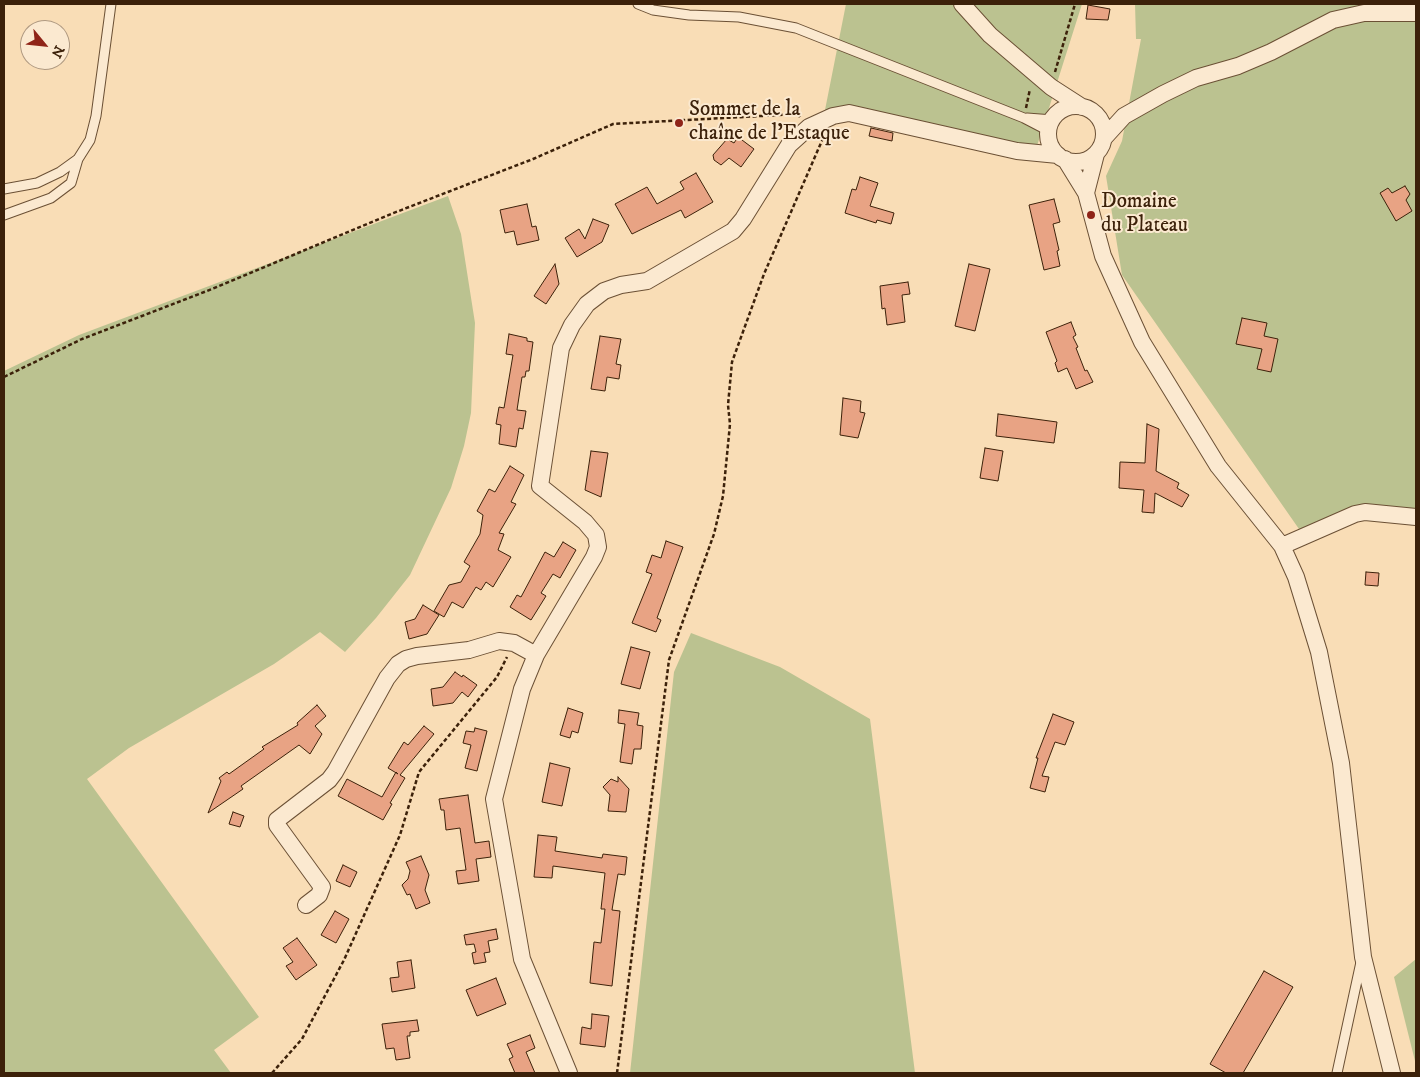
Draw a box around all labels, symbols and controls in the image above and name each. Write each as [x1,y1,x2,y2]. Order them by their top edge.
north arrow [20,20,70,70]
text: N [47,42,68,61]
place label: Sommet de la chaîne de l'Estaque [689,98,850,148]
marker: Sommet de la chaîne de l'Estaque [673,117,685,129]
place label: Domaine du Plateau [1101,190,1188,240]
marker: Domaine du Plateau [1085,209,1097,221]

